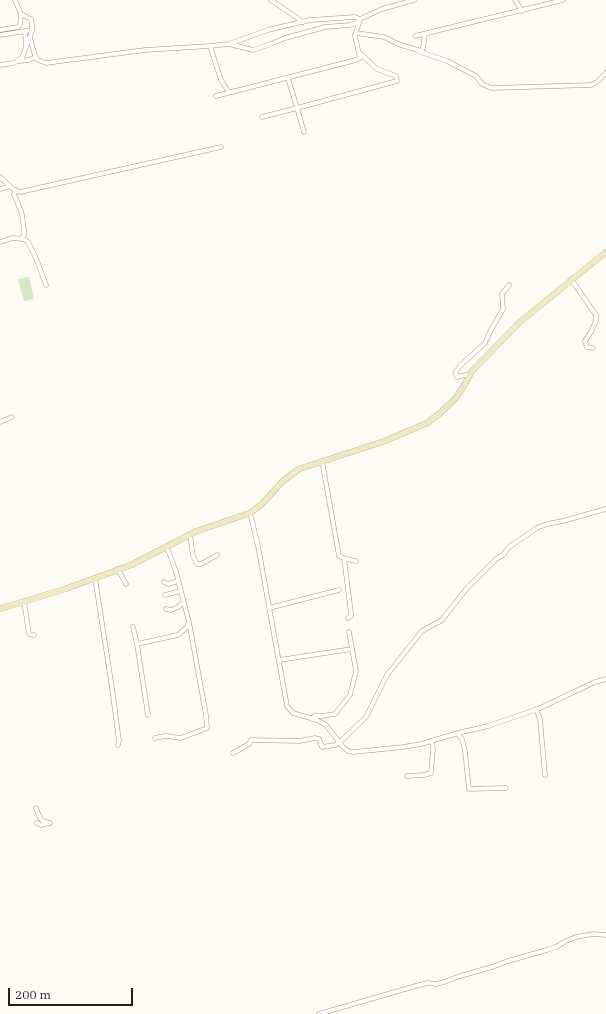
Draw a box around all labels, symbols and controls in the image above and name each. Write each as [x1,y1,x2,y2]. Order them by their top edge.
scale bar [10,980,135,1006]
text: 200 m [15,987,51,1002]

